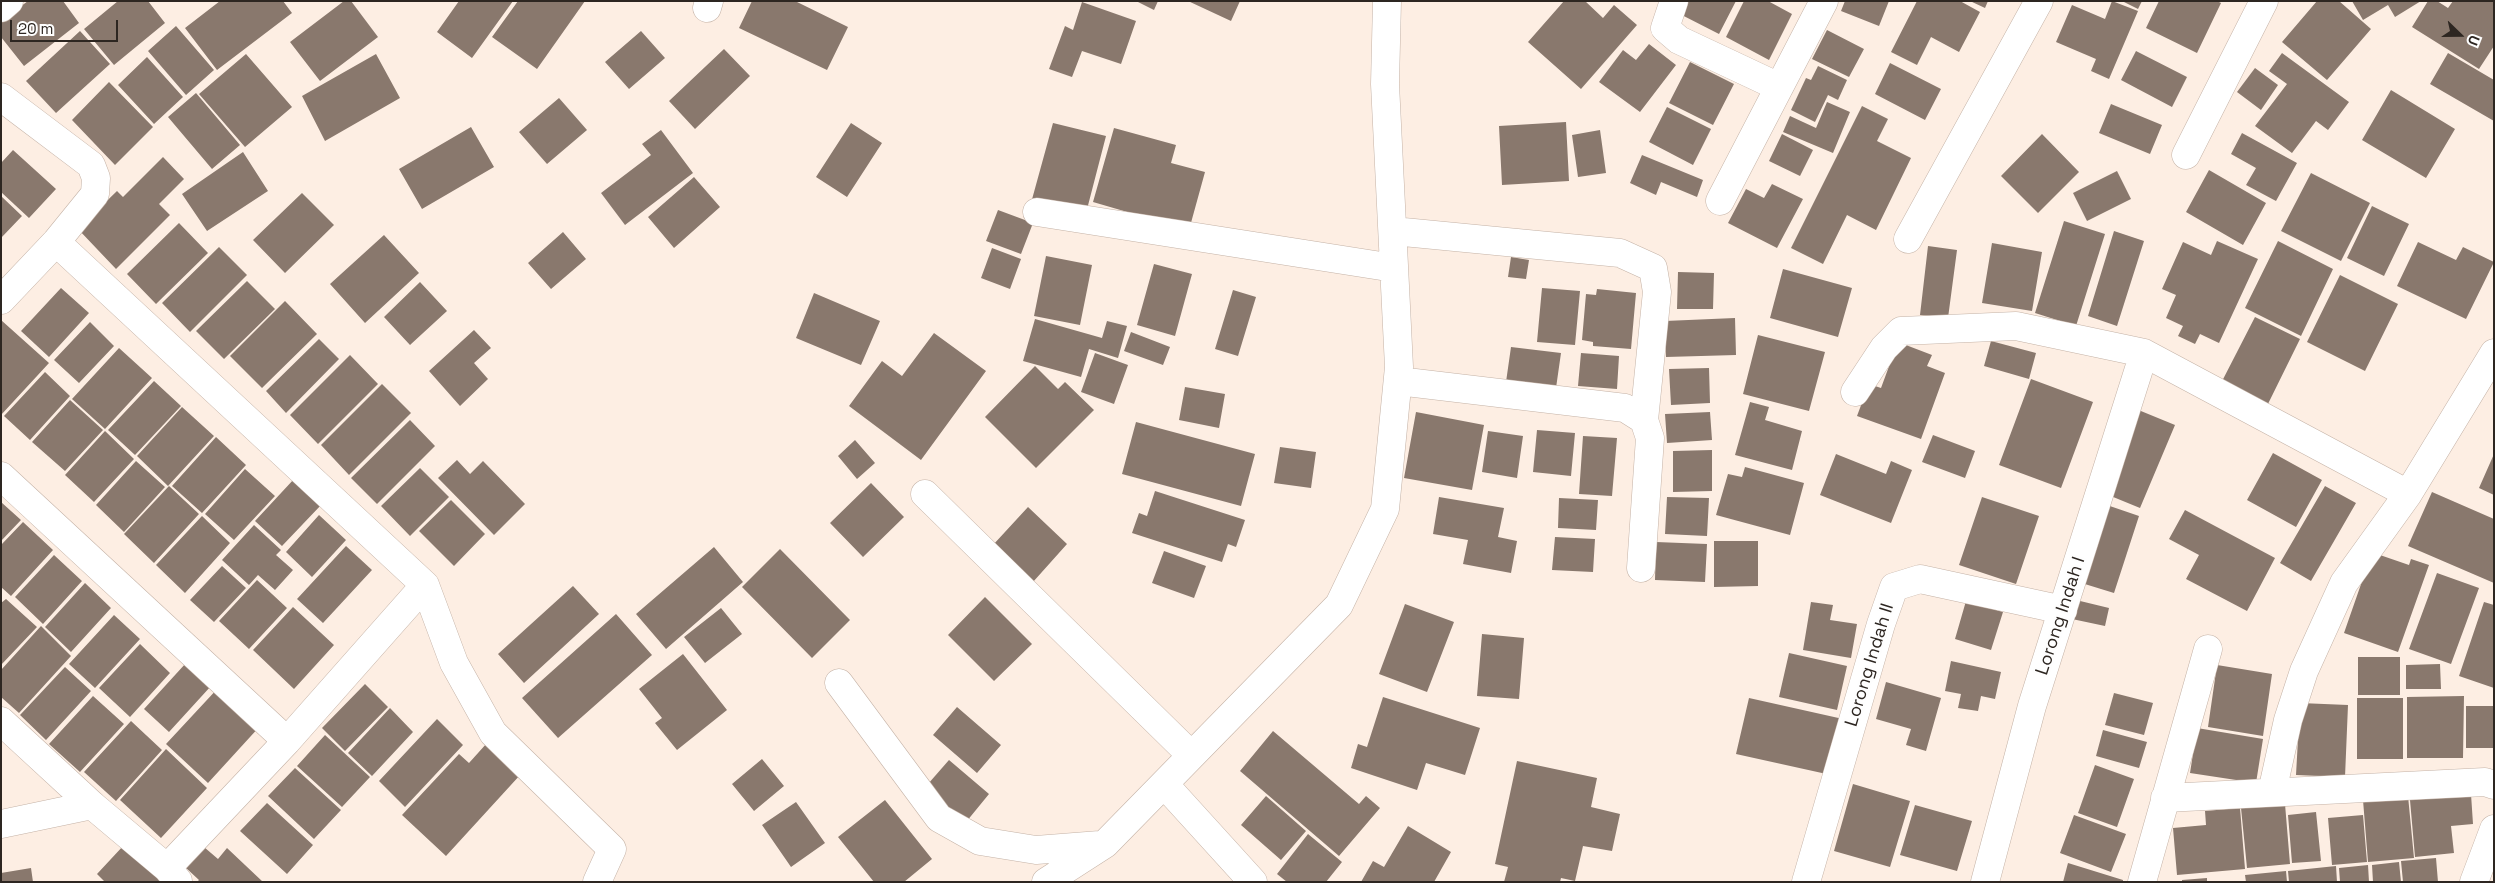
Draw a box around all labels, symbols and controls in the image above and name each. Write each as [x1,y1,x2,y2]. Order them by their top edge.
scale bar [12,10,120,42]
north arrow [2435,10,2485,60]
text: 20 m [18,19,53,38]
text: U [2464,33,2484,48]
street label: Lorong Indah I [2032,554,2090,678]
street label: Lorong Indah II [1841,601,1899,729]

